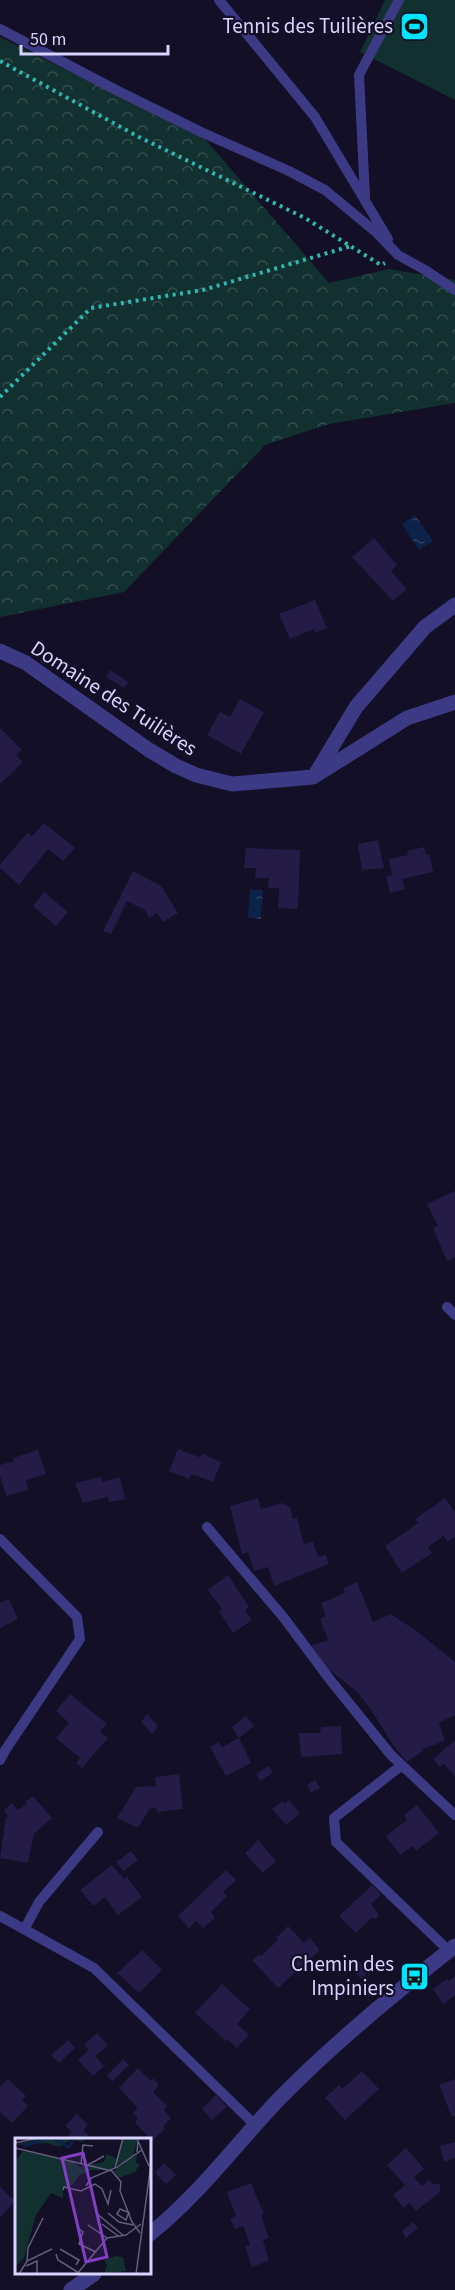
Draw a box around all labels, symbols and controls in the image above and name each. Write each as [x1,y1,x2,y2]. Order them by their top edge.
sports icon: Tennis des Tuilières [398,10,430,42]
place label: Tennis des Tuilières [222,11,393,41]
scale bar [21,18,168,56]
text: 50 m [30,27,66,52]
street label: Domaine des Tuilières [25,633,203,763]
place label: Chemin des Impiniers [291,1949,394,2003]
bus stop icon: Chemin des Impiniers [399,1960,431,1992]
inset map [15,2138,152,2275]

